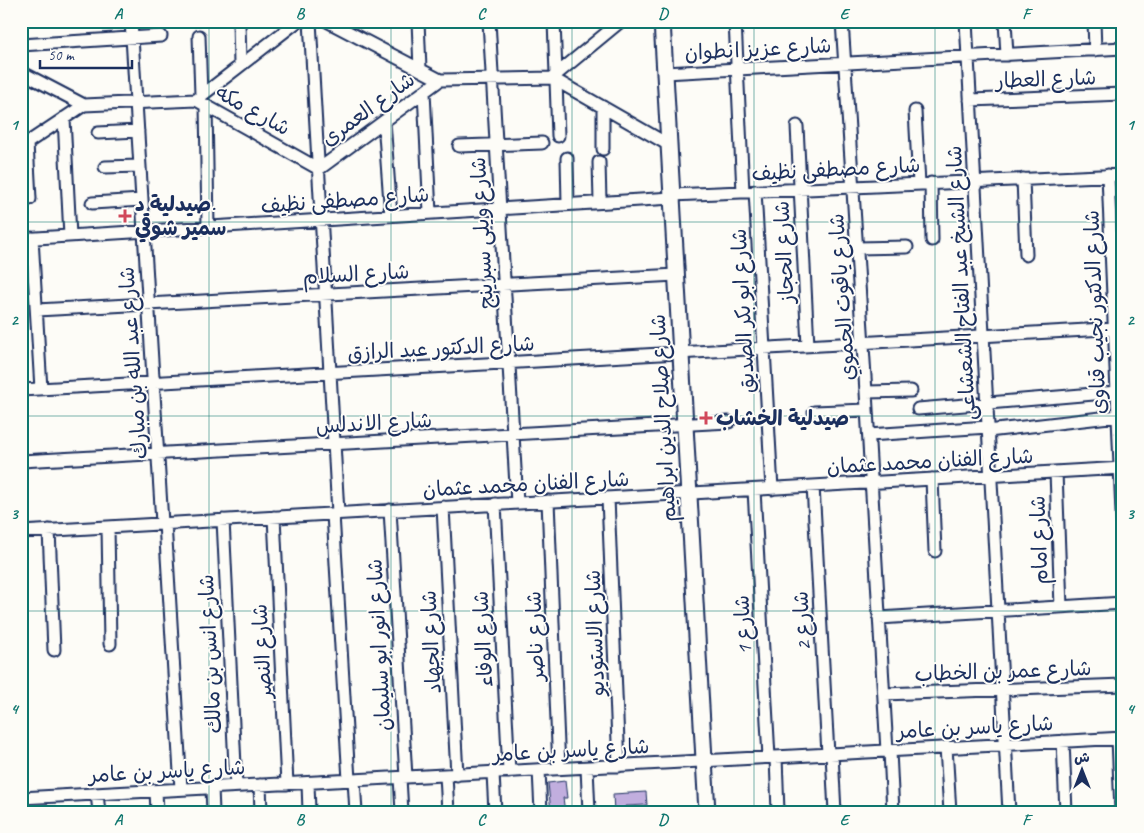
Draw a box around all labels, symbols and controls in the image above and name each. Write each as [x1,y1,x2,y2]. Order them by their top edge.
text: A [114,4,124,24]
text: B [296,4,306,24]
text: C [477,4,487,24]
text: D [658,4,669,24]
text: E [840,4,851,24]
text: F [1022,4,1033,24]
street label: شارع عزيز انطوان [684,32,832,68]
scale bar [40,38,132,70]
text: 50 m [48,46,75,65]
street label: شارع العطار [993,64,1097,96]
street label: شارع العمرى [316,66,421,153]
street label: شارع مكه [210,79,295,143]
text: 1 [10,115,19,135]
text: 1 [1126,115,1135,135]
street label: شارع الشيخ عبد الفتاح الشعشاعى [941,145,983,421]
street label: شارع مصطفى نظيف [751,152,921,188]
street label: شارع ويلى سبرينج [465,156,501,310]
street label: شارع مصطفى نظيف [260,181,430,221]
place label: صيدلية د. سمير شوقي [135,191,226,243]
street label: شارع الحجاز [768,200,802,306]
street label: شارع الدكتور نجيب قناوى [1078,209,1114,415]
marker: صيدلية د. سمير شوقي [119,210,131,222]
street label: شارع ياقوت الحموي [823,213,863,381]
street label: شارع ابو بكر الصديق [726,228,762,394]
street label: شارع السلام [302,258,410,293]
street label: شارع عبد الله بن مبارك [113,266,155,460]
text: 2 [10,310,19,330]
text: 2 [1126,310,1135,330]
street label: شارع صلاح الدين ابراهيم [645,313,684,522]
street label: شارع الدكتور عبد الرازق [347,330,535,368]
place label: صيدلية الخشاب [716,405,849,431]
street label: شارع الاندلس [315,407,433,441]
marker: صيدلية الخشاب [700,412,712,424]
street label: شارع الفنان محمد عثمان [826,443,1034,481]
street label: شارع الفنان محمد عثمان [422,466,630,504]
street label: شارع امام [1024,495,1057,585]
text: 3 [10,504,19,524]
text: 3 [1126,504,1135,524]
street label: شارع انور ابو سليمان [362,558,398,732]
street label: شارع الاستوديو [580,569,612,698]
street label: شارع انس بن مالك [193,574,229,734]
street label: شارع الجهاد [415,590,449,694]
street label: شارع الوفاء [467,590,501,688]
street label: شارع ناصر [520,590,552,683]
street label: شارع 2 [787,590,819,652]
street label: شارع 1 [728,594,760,656]
street label: شارع النصر [247,603,280,701]
street label: شارع عمر بن الخطاب [914,655,1092,689]
text: 4 [10,699,19,719]
text: 4 [1126,699,1135,719]
street label: شارع ياسر بن عامر [894,710,1054,746]
street label: شارع ياسر بن عامر [490,733,650,769]
north arrow [1056,746,1106,796]
text: ش [1074,749,1090,766]
street label: شارع ياسر بن عامر [86,754,246,790]
text: A [114,810,124,830]
text: B [296,810,306,830]
text: C [477,810,487,830]
text: D [658,810,669,830]
text: E [840,810,851,830]
text: F [1022,810,1033,830]

